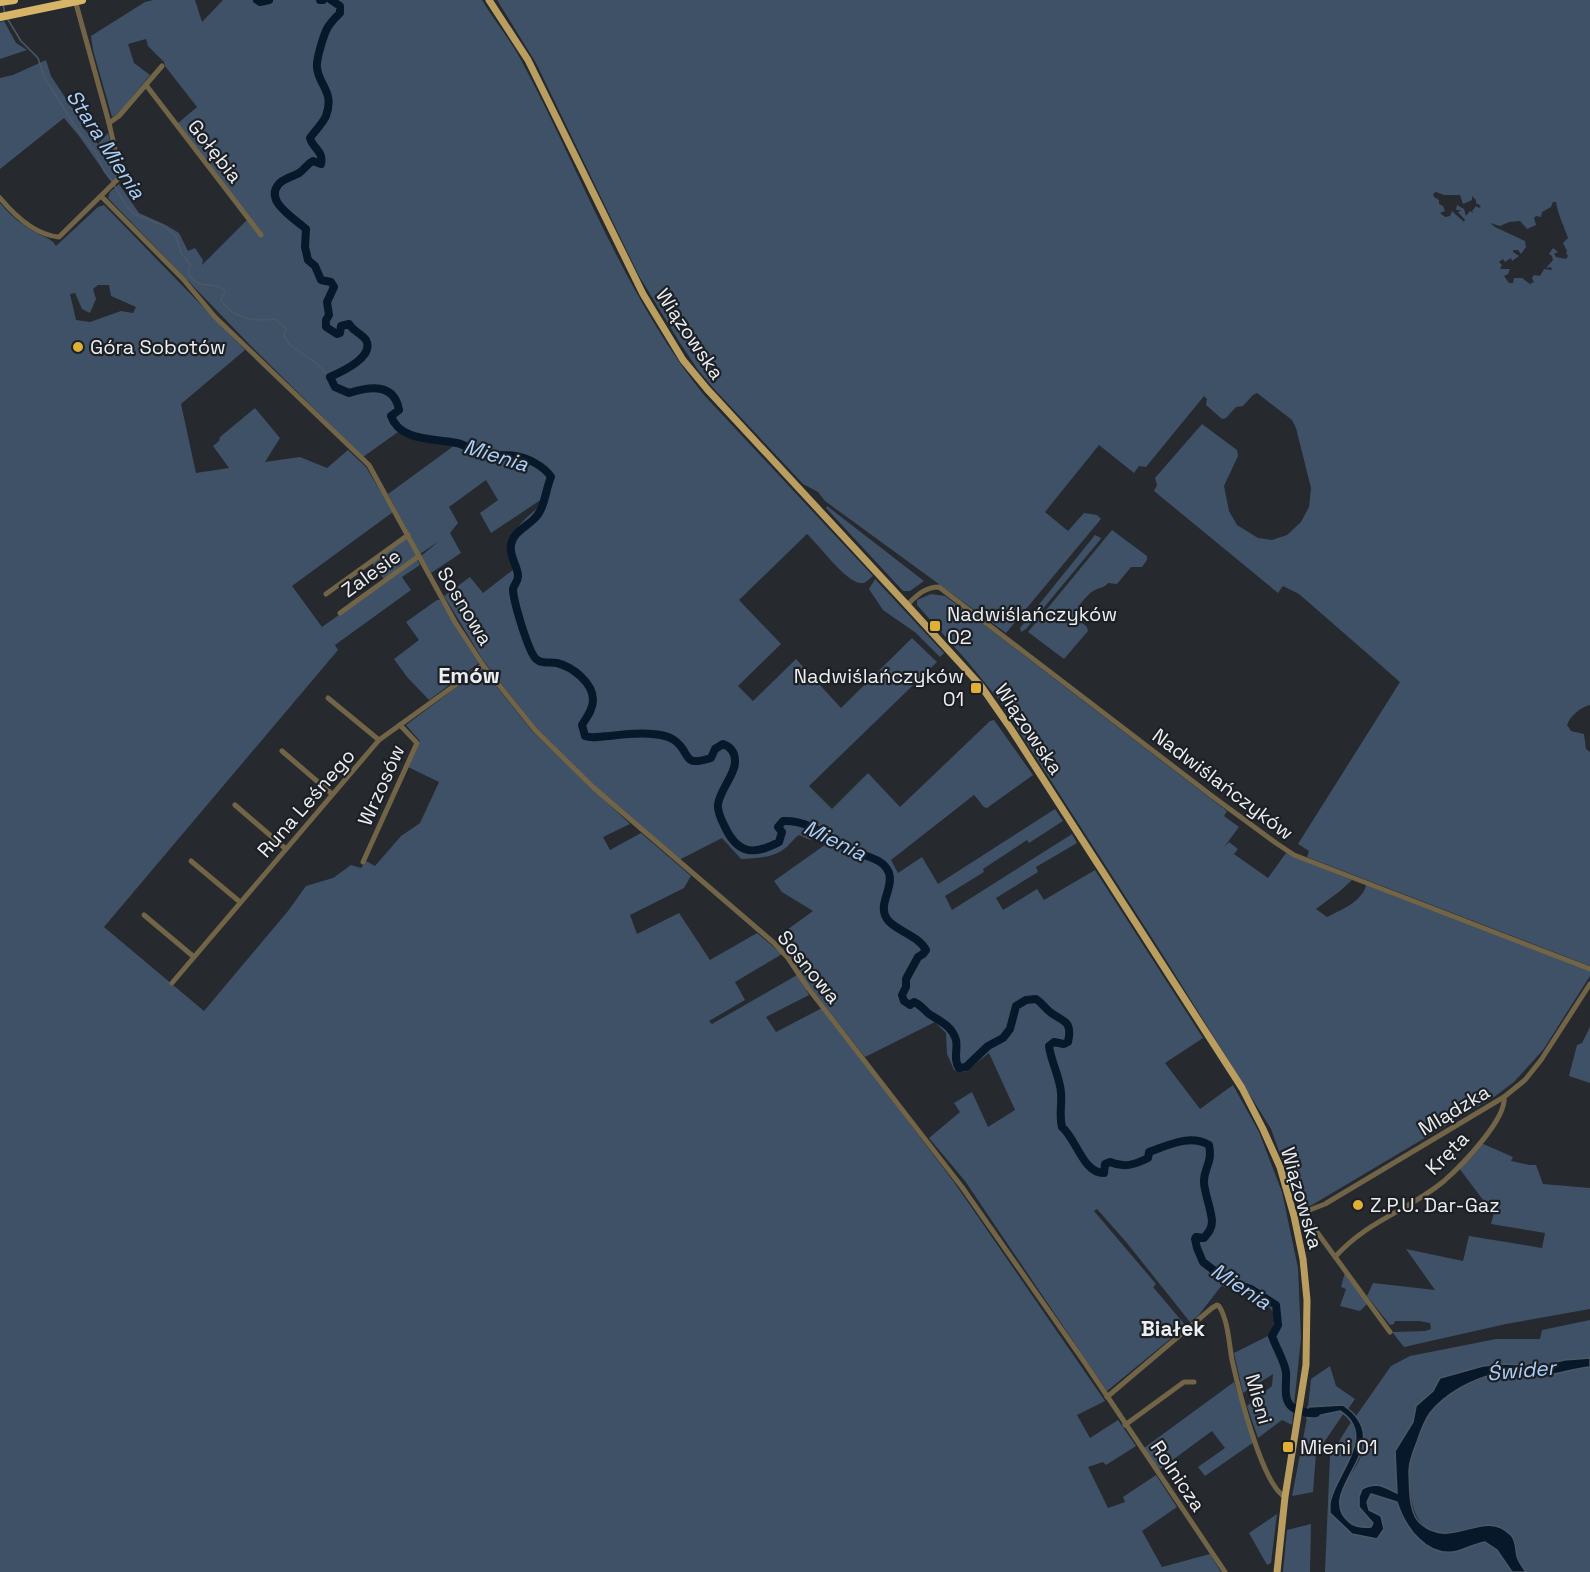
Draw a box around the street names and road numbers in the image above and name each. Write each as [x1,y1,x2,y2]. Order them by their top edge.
street label: Gołębia [182,114,248,188]
street label: Wiązowska [650,283,730,385]
street label: Zalesie [336,543,406,603]
street label: Sosnowa [431,562,499,650]
street label: Wiązowska [989,678,1069,780]
street label: Nadwiślańczyków [1147,722,1299,846]
street label: Wrzosów [352,740,410,830]
street label: Runa Leśnego [251,743,361,863]
street label: Sosnowa [772,925,846,1009]
street label: Mlądzka [1414,1079,1494,1141]
street label: Kręta [1420,1126,1474,1180]
street label: Wiązowska [1275,1144,1329,1252]
street label: Mieni [1239,1371,1279,1427]
street label: Rolnicza [1145,1435,1211,1517]

